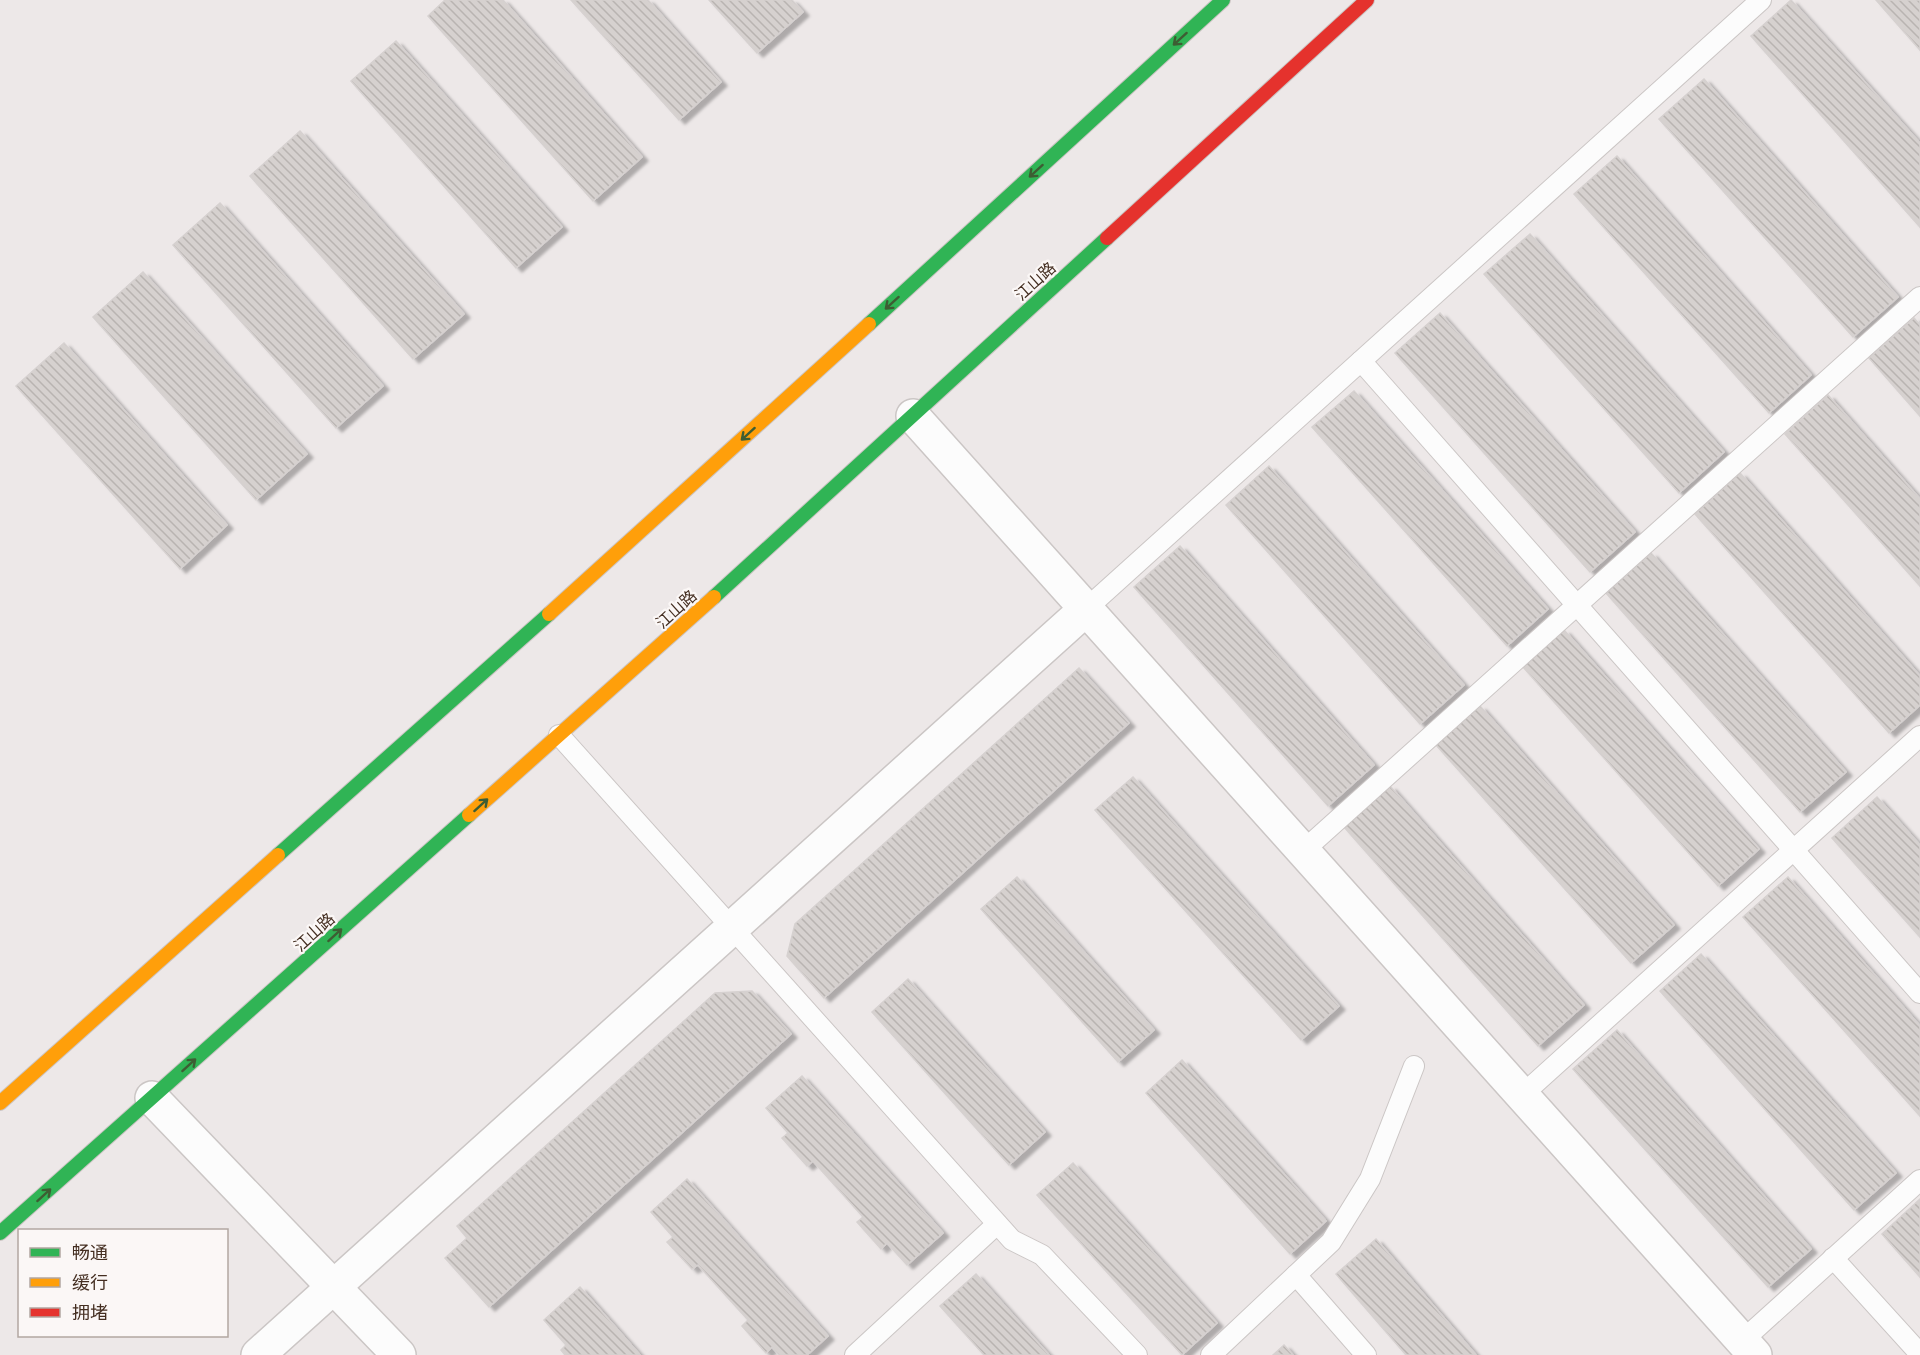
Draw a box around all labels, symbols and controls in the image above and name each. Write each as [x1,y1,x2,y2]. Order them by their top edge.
one-way arrow [1173,32,1188,46]
one-way arrow [1029,164,1044,178]
street label: 江山路 [1012,259,1061,306]
one-way arrow [885,296,900,310]
one-way arrow [741,427,756,441]
street label: 江山路 [653,587,702,634]
one-way arrow [473,798,488,812]
street label: 江山路 [291,910,340,957]
one-way arrow [327,928,342,942]
one-way arrow [181,1058,196,1072]
one-way arrow [36,1188,51,1202]
legend [18,1229,228,1337]
text: 畅通 [72,1243,108,1266]
text: 缓行 [72,1273,108,1296]
text: 拥堵 [72,1303,108,1326]

